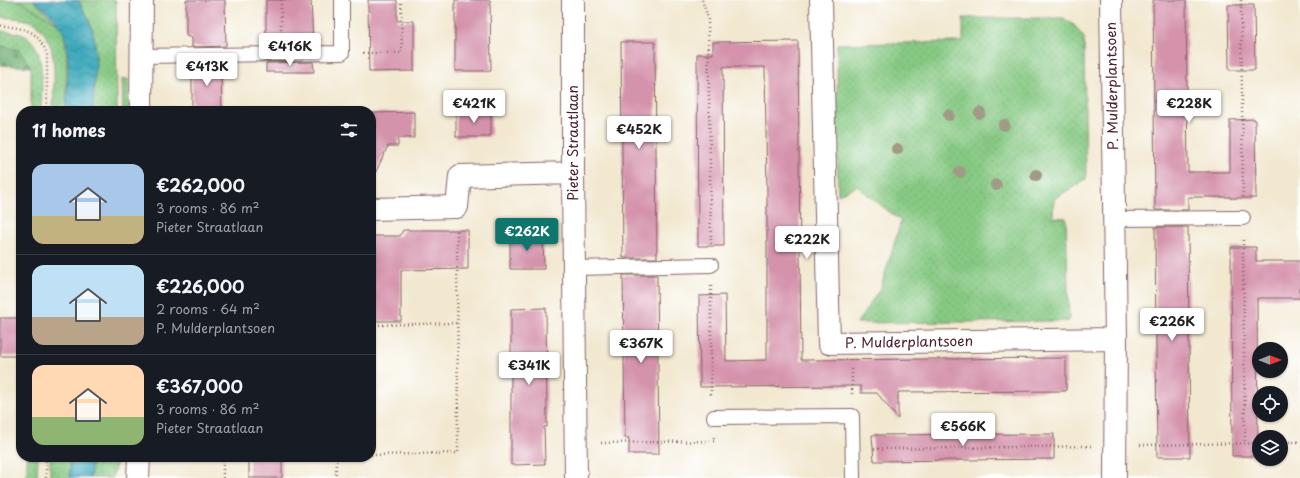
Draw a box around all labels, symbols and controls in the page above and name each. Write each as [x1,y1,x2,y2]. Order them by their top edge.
street label: P. Mulderplantsoen [1100,22,1123,150]
pin: €416K [262,33,318,67]
text: €416K [268,36,312,55]
pin: €413K [179,53,235,87]
text: €413K [185,56,229,75]
street label: Pieter Straatlaan [562,85,583,201]
pin: €421K [446,90,502,124]
pin: €228K [1161,90,1217,124]
text: €421K [452,93,496,112]
text: €228K [1166,93,1212,112]
pin: €452K [611,116,667,150]
text: 11 homes [32,117,106,143]
icon: filters [338,119,360,141]
text: €452K [616,119,662,138]
text: €262,000 [156,172,245,198]
icon: home [64,180,112,228]
text: 3 rooms · 86 m² [156,198,259,217]
text: Pieter Straatlaan [156,217,263,236]
pin: €262K [499,218,555,252]
text: €262K [504,221,550,240]
pin: €222K [779,226,835,260]
text: €222K [784,229,830,248]
text: €226,000 [156,273,245,299]
icon: home [64,281,112,329]
text: 2 rooms · 64 m² [156,299,260,318]
pin: €226K [1144,308,1200,342]
text: €226K [1149,311,1195,330]
text: P. Mulderplantsoen [156,318,275,337]
pin: €367K [613,330,669,364]
street label: P. Mulderplantsoen [845,330,973,353]
text: €367K [619,333,663,352]
north arrow [1252,342,1288,378]
map controls [1252,342,1288,466]
pin: €341K [501,352,557,386]
text: €341K [508,355,550,374]
text: €367,000 [156,373,243,399]
icon: home [64,381,112,429]
button: locate [1252,386,1288,422]
text: 3 rooms · 86 m² [156,399,259,418]
pin: €566K [935,413,991,447]
text: €566K [940,416,986,435]
text: Pieter Straatlaan [156,418,263,437]
button: layers [1252,430,1288,466]

